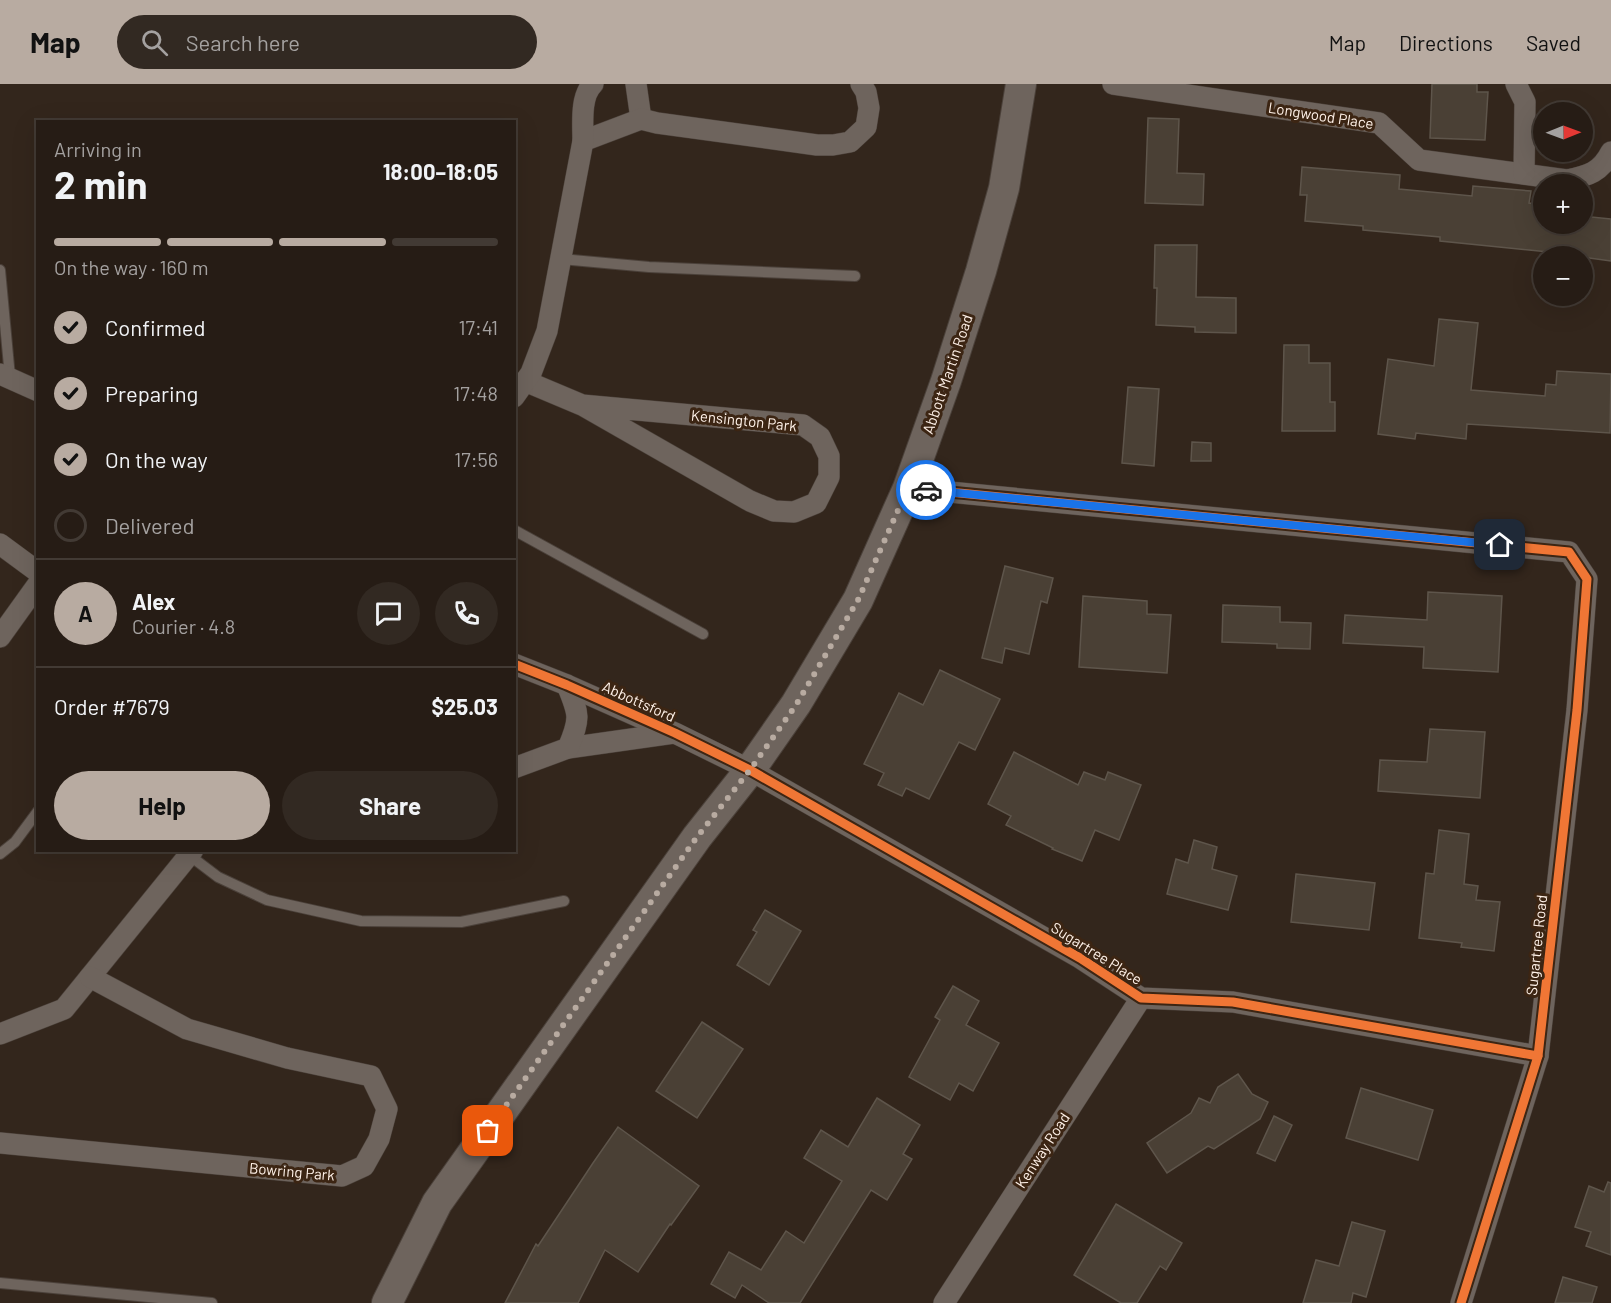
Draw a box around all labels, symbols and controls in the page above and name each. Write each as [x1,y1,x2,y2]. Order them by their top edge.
search box [117,15,537,69]
text: Map [30,25,81,59]
icon: search [138,26,171,59]
text: Search here [186,29,300,55]
text: Map [1329,30,1366,55]
text: Directions [1399,30,1493,55]
text: Saved [1526,30,1581,55]
street label: Longwood Place [1267,98,1375,132]
north arrow [1533,102,1593,162]
map controls [1533,102,1593,306]
text: Arriving in [54,137,142,161]
text: 18:00–18:05 [383,158,498,184]
text: 2 min [54,160,147,207]
button: + [1533,174,1593,234]
button: − [1533,246,1593,306]
text: On the way · 160 m [54,255,209,279]
icon: check [54,311,87,344]
street label: Abbott Martin Road [918,312,976,436]
text: Confirmed [105,314,205,340]
text: 17:41 [459,315,498,339]
icon: check [54,377,87,410]
text: Preparing [105,380,198,406]
text: 17:48 [453,381,498,405]
street label: Kensington Park [690,406,798,435]
icon: check [54,443,87,476]
text: On the way [105,446,208,472]
text: 17:56 [454,447,498,471]
courier [896,460,956,520]
icon: car [910,474,943,507]
text: Delivered [105,512,194,538]
pin [1474,519,1525,570]
icon: home [1483,528,1516,561]
button: chat [357,582,420,645]
button: phone [435,582,498,645]
text: Alex [132,588,175,614]
text: A [78,600,93,626]
text: Courier · 4.8 [132,614,235,638]
street label: Abbottsford [600,677,678,725]
text: Order #7679 [54,693,170,719]
text: $25.03 [431,693,498,719]
button: Help [54,771,270,840]
button: Share [282,771,498,840]
street label: Sugartree Road [1522,894,1550,996]
street label: Sugartree Place [1048,918,1146,988]
pin [462,1105,513,1156]
street label: Kenway Road [1011,1109,1073,1191]
icon: bag [471,1114,504,1147]
street label: Bowring Park [248,1158,336,1184]

